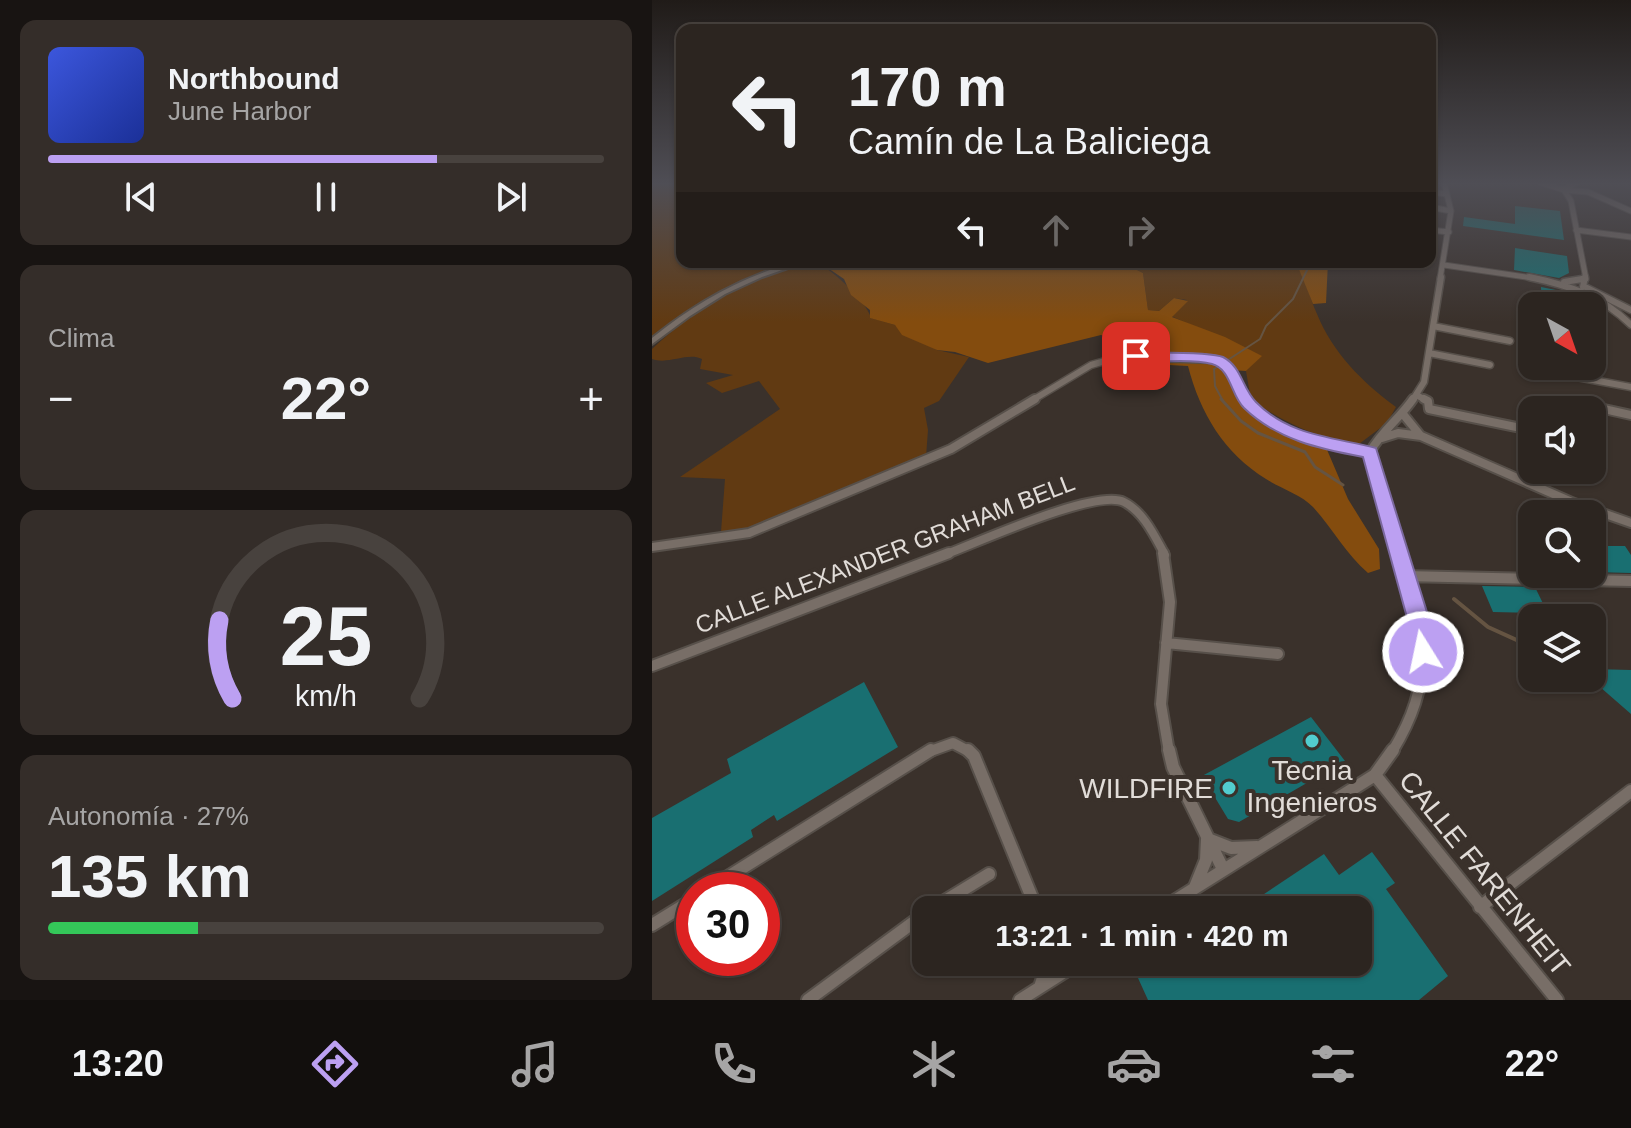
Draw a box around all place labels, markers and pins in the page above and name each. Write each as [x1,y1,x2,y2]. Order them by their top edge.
pin [1102,322,1170,390]
marker: Tecnia Ingenieros [1303,732,1321,750]
place label: Tecnia Ingenieros [1247,755,1377,818]
place label: WILDFIRE [1079,773,1213,804]
marker: WILDFIRE [1220,779,1238,797]

